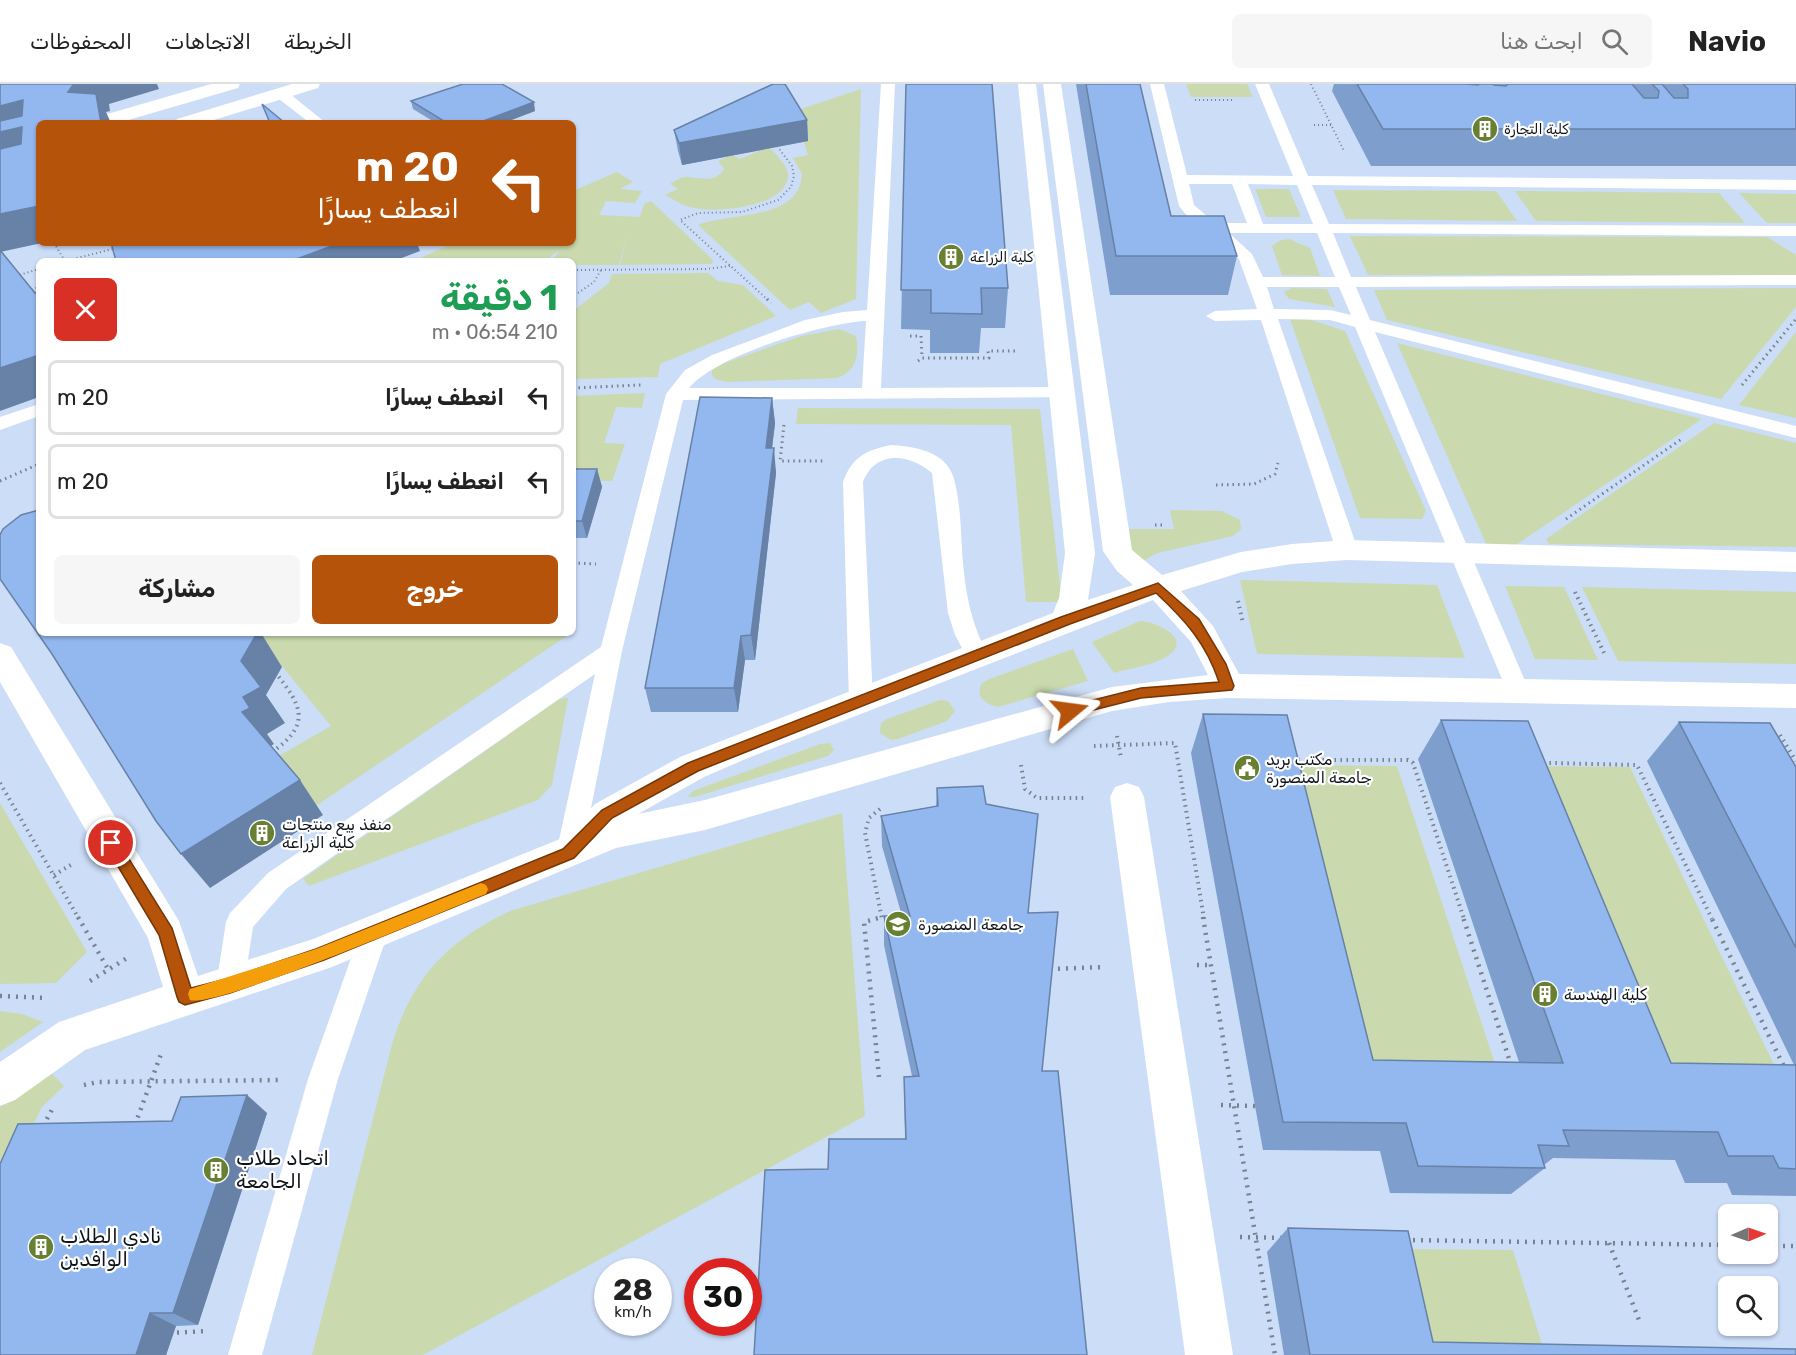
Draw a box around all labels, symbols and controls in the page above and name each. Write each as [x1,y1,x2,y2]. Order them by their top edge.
search box [1232,14,1652,68]
icon: search [1598,25,1631,58]
text: Navio [1688,25,1766,58]
text: ابحث هنا [1500,28,1583,55]
text: المحفوظات [30,29,132,54]
text: الاتجاهات [165,29,251,54]
text: الخريطة [284,29,352,54]
building icon: كلية التجارة [1470,114,1500,144]
place label: كلية التجارة [1504,121,1569,138]
text: 20 m [356,142,459,192]
icon: left [480,144,558,222]
text: انعطف يسارًا [317,193,459,225]
building icon: كلية الزراعة [936,242,966,272]
place label: كلية الزراعة [970,249,1034,266]
text: 1 دقيقة [440,276,558,319]
button: close [54,278,117,341]
text: 210 m · 06:54 [432,320,558,344]
icon: left [522,381,555,414]
text: 20 m [57,384,109,411]
text: انعطف يسارًا [385,384,504,411]
icon: left [522,465,555,498]
text: 20 m [57,468,109,495]
text: انعطف يسارًا [385,468,504,495]
button: مشاركة [54,555,300,624]
button: خروج [312,555,558,624]
position arrow [1038,679,1102,743]
place label: مكتب بريد جامعة المنصورة [1266,750,1372,788]
public building icon: مكتب بريد جامعة المنصورة [1232,753,1262,783]
place label: منفذ بيع منتجات كلية الزراعة [282,815,391,853]
pin [85,817,136,868]
building icon: منفذ بيع منتجات كلية الزراعة [247,818,277,848]
icon: arrive [94,826,127,859]
school or university icon: جامعة المنصورة [883,909,913,939]
place label: جامعة المنصورة [918,915,1024,935]
building icon: كلية الهندسة [1530,979,1560,1009]
place label: كلية الهندسة [1564,985,1648,1005]
place label: اتحاد طلاب الجامعة [236,1146,329,1193]
building icon: اتحاد طلاب الجامعة [201,1155,231,1185]
north arrow [1718,1204,1778,1264]
map controls [1718,1204,1778,1336]
place label: نادي الطلاب الوافدين [60,1224,161,1271]
building icon: نادي الطلاب الوافدين [26,1232,56,1262]
speed limit sign: 30 [684,1258,762,1336]
text: 28 [613,1272,653,1308]
button: search [1718,1276,1778,1336]
text: km/h [614,1303,652,1321]

